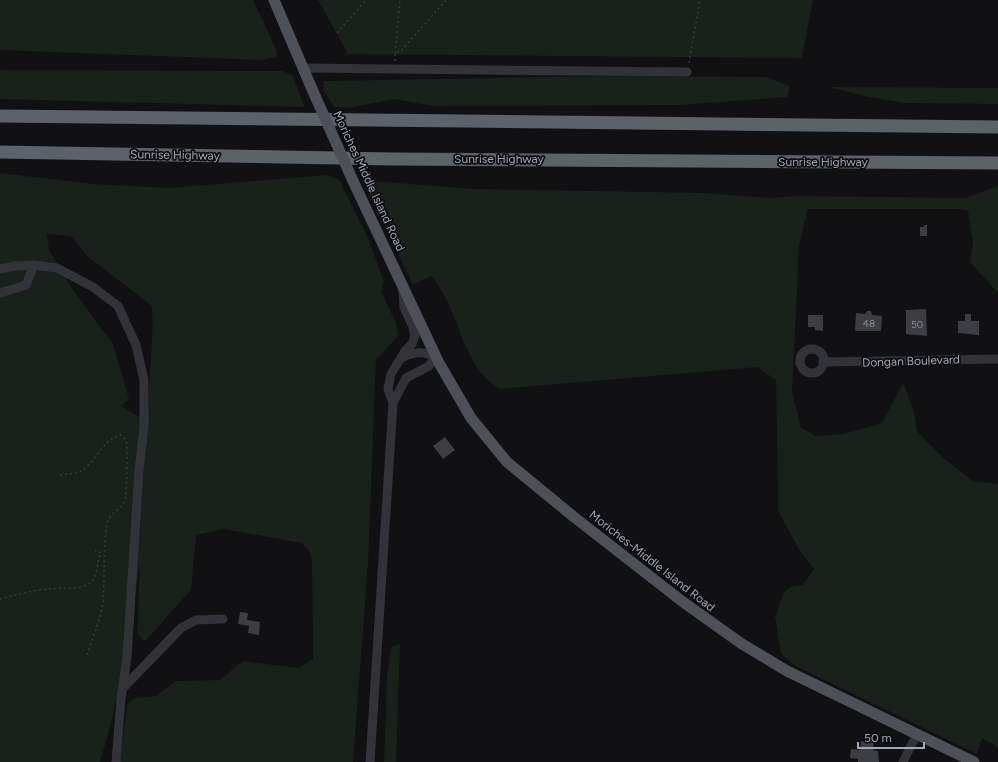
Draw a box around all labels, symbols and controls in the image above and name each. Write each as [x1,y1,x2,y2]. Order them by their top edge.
street label: Moriches Middle Island Road [330,109,408,253]
street label: Sunrise Highway [130,147,221,163]
street label: Sunrise Highway [454,152,545,166]
street label: Sunrise Highway [778,155,869,169]
house number: 48 [863,317,875,330]
house number: 50 [911,318,923,331]
street label: Dongan Boulevard [862,352,960,370]
street label: Moriches-Middle Island Road [586,508,718,614]
scale bar [858,724,924,750]
text: 50 m [864,731,892,745]

